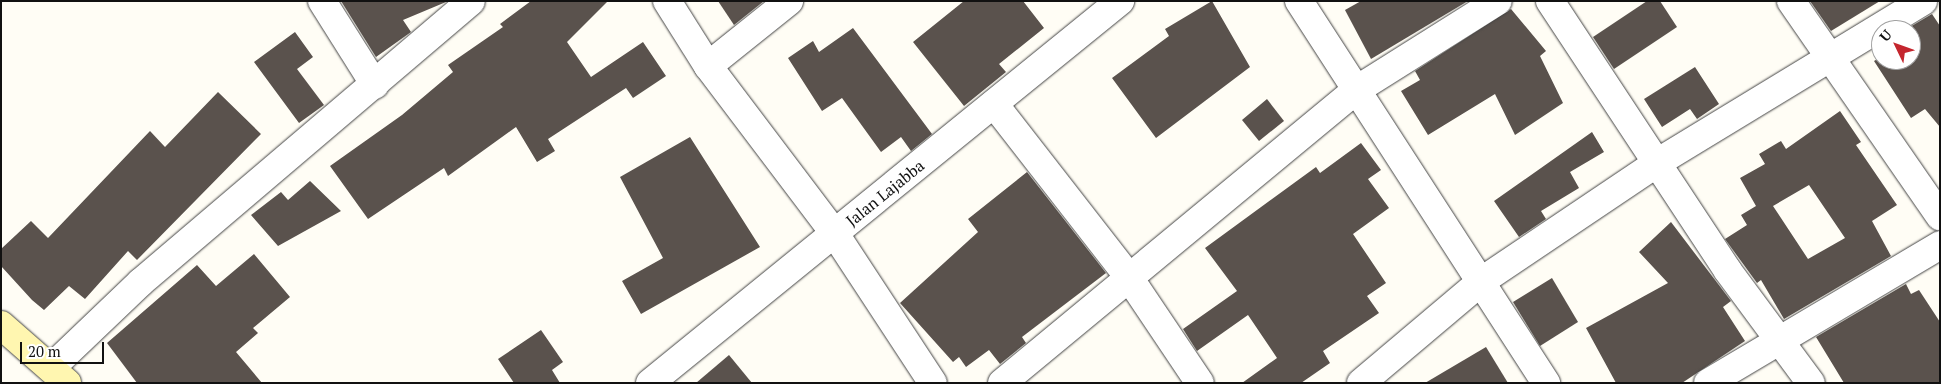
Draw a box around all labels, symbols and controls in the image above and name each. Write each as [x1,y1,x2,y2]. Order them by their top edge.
north arrow [1871,20,1921,70]
text: U [1875,25,1896,45]
street label: Jalan Lajabba [842,156,928,230]
scale bar [22,332,106,364]
text: 20 m [28,341,61,361]

